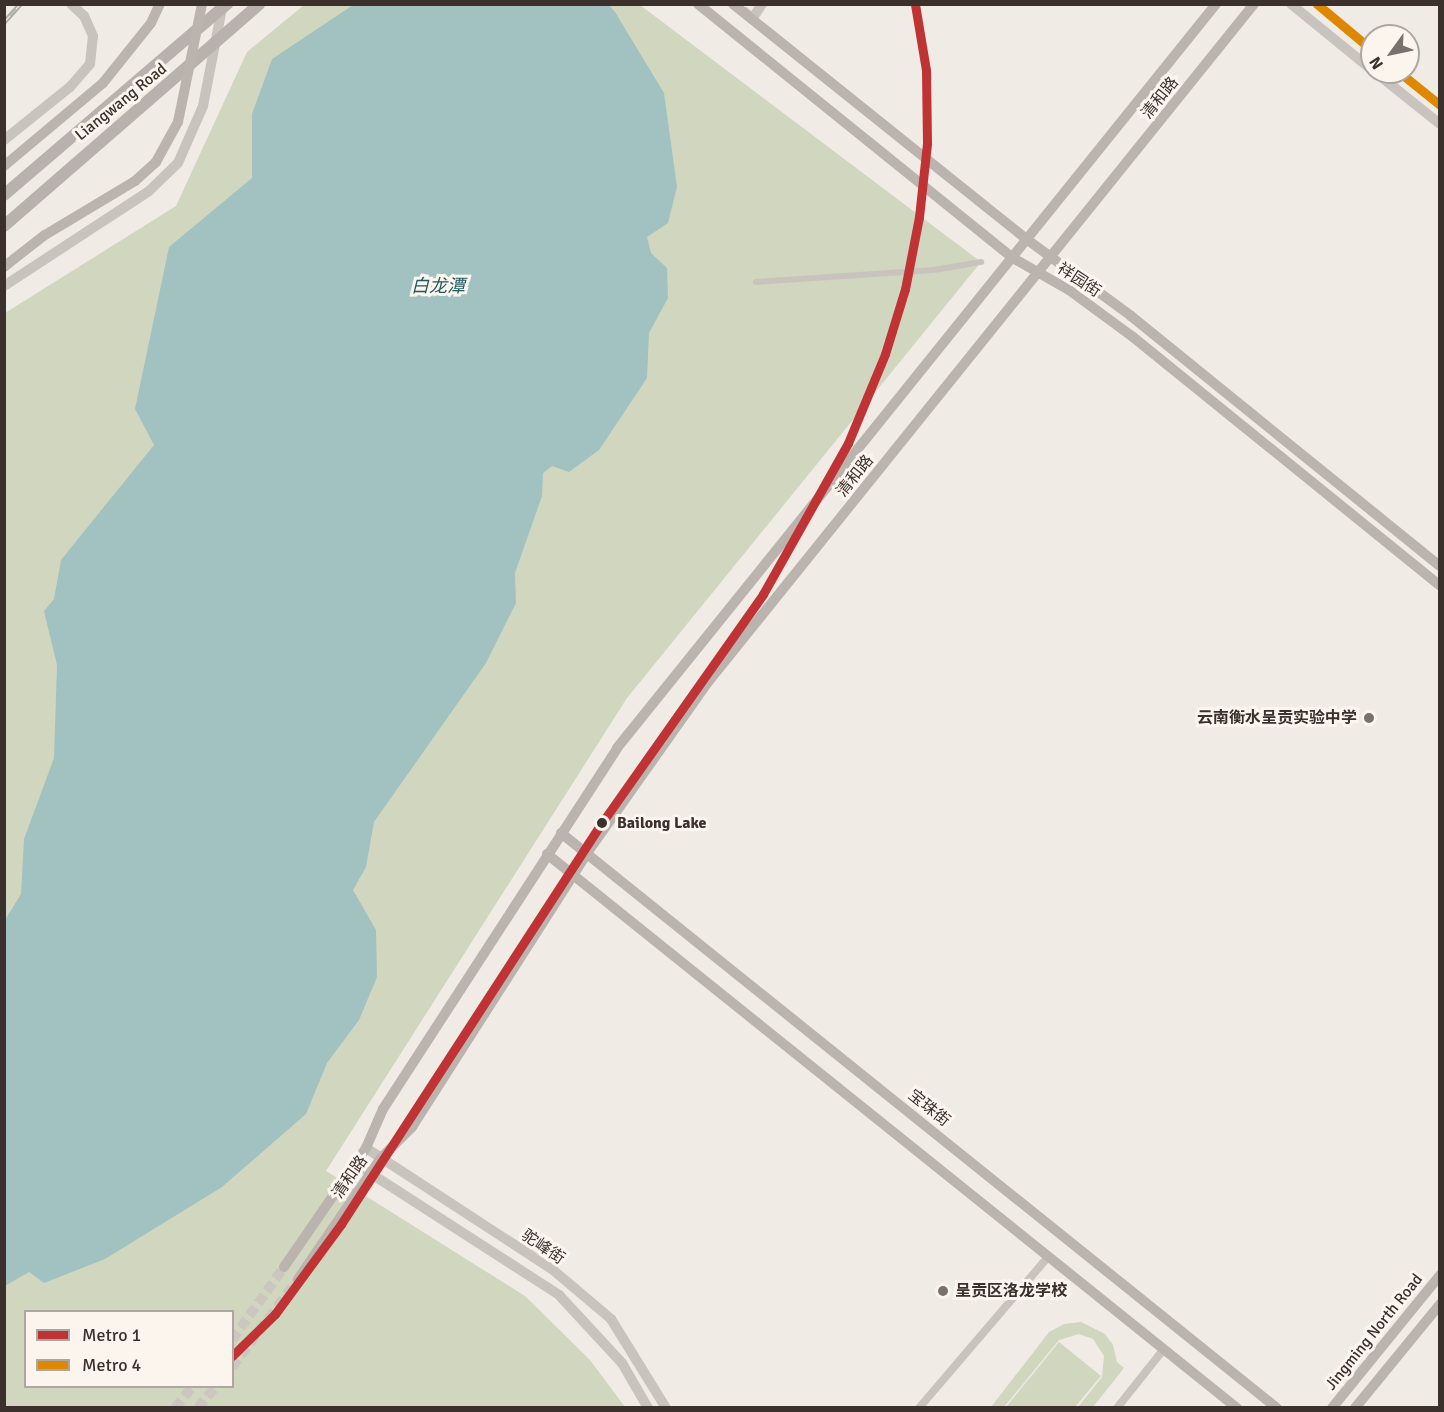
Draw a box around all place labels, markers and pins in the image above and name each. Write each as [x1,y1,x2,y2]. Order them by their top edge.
place label: 云南衡水呈贡实验中学 [1197,708,1357,728]
marker: 云南衡水呈贡实验中学 [1362,711,1376,725]
marker: Bailong Lake [592,813,612,833]
place label: Bailong Lake [617,813,707,833]
place label: 呈贡区洛龙学校 [955,1281,1067,1301]
marker: 呈贡区洛龙学校 [936,1284,950,1298]

